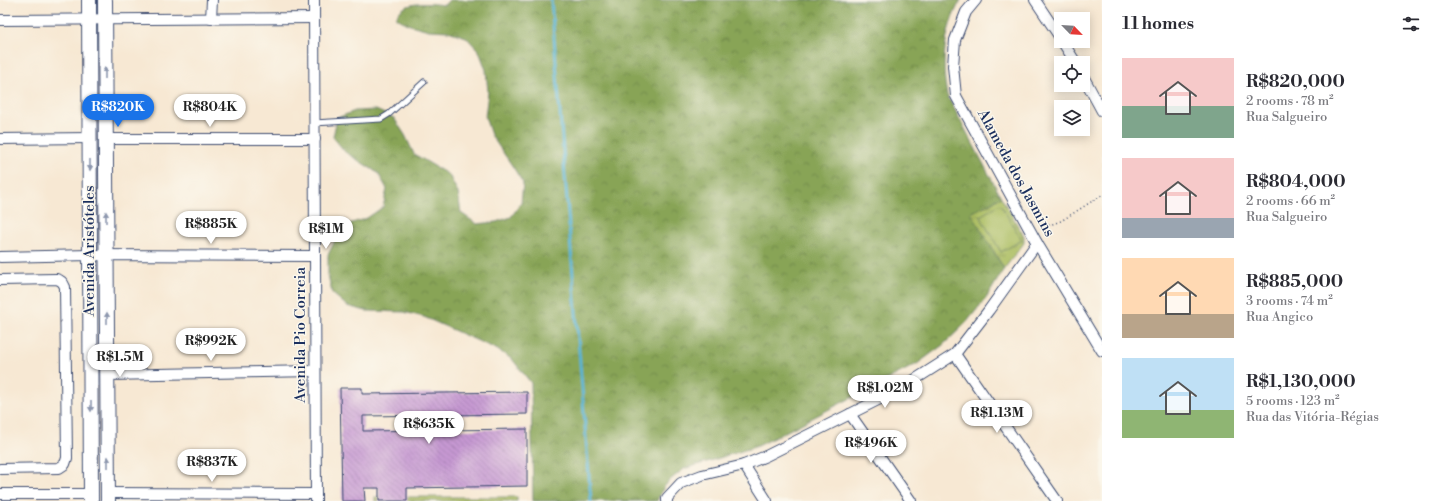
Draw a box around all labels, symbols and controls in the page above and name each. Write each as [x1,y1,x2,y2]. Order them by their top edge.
north arrow [1054,12,1090,48]
map controls [1054,12,1090,136]
text: 11 homes [1122,13,1194,35]
icon: filters [1400,13,1422,35]
button: locate [1054,56,1090,92]
one-way arrow [102,66,108,79]
text: R$820,000 [1246,71,1345,93]
icon: home [1154,74,1202,122]
text: 2 rooms · 78 m² [1246,93,1334,109]
pin: R$820K [85,94,151,128]
pin: R$804K [177,94,243,128]
text: R$820K [91,99,145,115]
text: R$804K [183,99,237,115]
button: layers [1054,100,1090,136]
street label: Alameda dos Jasmins [973,105,1059,240]
text: Rua Salgueiro [1246,109,1327,125]
one-way arrow [87,159,93,172]
text: R$804,000 [1246,171,1346,193]
icon: home [1154,174,1202,222]
street label: Avenida Aristóteles [80,186,99,317]
text: 2 rooms · 66 m² [1246,193,1335,209]
text: Rua Salgueiro [1246,209,1327,225]
one-way arrow [103,210,109,223]
pin: R$885K [178,211,244,245]
text: R$885K [185,216,237,232]
pin: R$1M [302,216,350,250]
text: R$1M [308,221,344,237]
street label: Avenida Pio Correia [291,266,310,404]
text: R$885,000 [1246,271,1343,293]
icon: home [1154,274,1202,322]
text: 3 rooms · 74 m² [1246,293,1333,309]
text: Rua Angico [1246,309,1313,325]
one-way arrow [104,311,110,324]
pin: R$992K [178,328,244,362]
text: R$992K [185,333,237,349]
pin: R$1.5M [87,344,153,378]
text: R$1.5M [96,349,144,365]
text: R$1,130,000 [1246,371,1356,393]
icon: home [1154,374,1202,422]
pin: R$1.02M [848,375,922,409]
text: R$1.02M [857,380,913,396]
text: 5 rooms · 123 m² [1246,393,1340,409]
one-way arrow [88,400,94,413]
pin: R$1.13M [960,400,1034,434]
text: R$1.13M [970,405,1024,421]
text: Rua das Vitória-Régias [1246,409,1379,425]
pin: R$635K [396,411,462,445]
text: R$635K [403,416,455,432]
pin: R$496K [838,430,904,464]
text: R$496K [845,435,897,451]
pin: R$837K [179,449,245,483]
text: R$837K [186,454,238,470]
one-way arrow [105,455,111,468]

